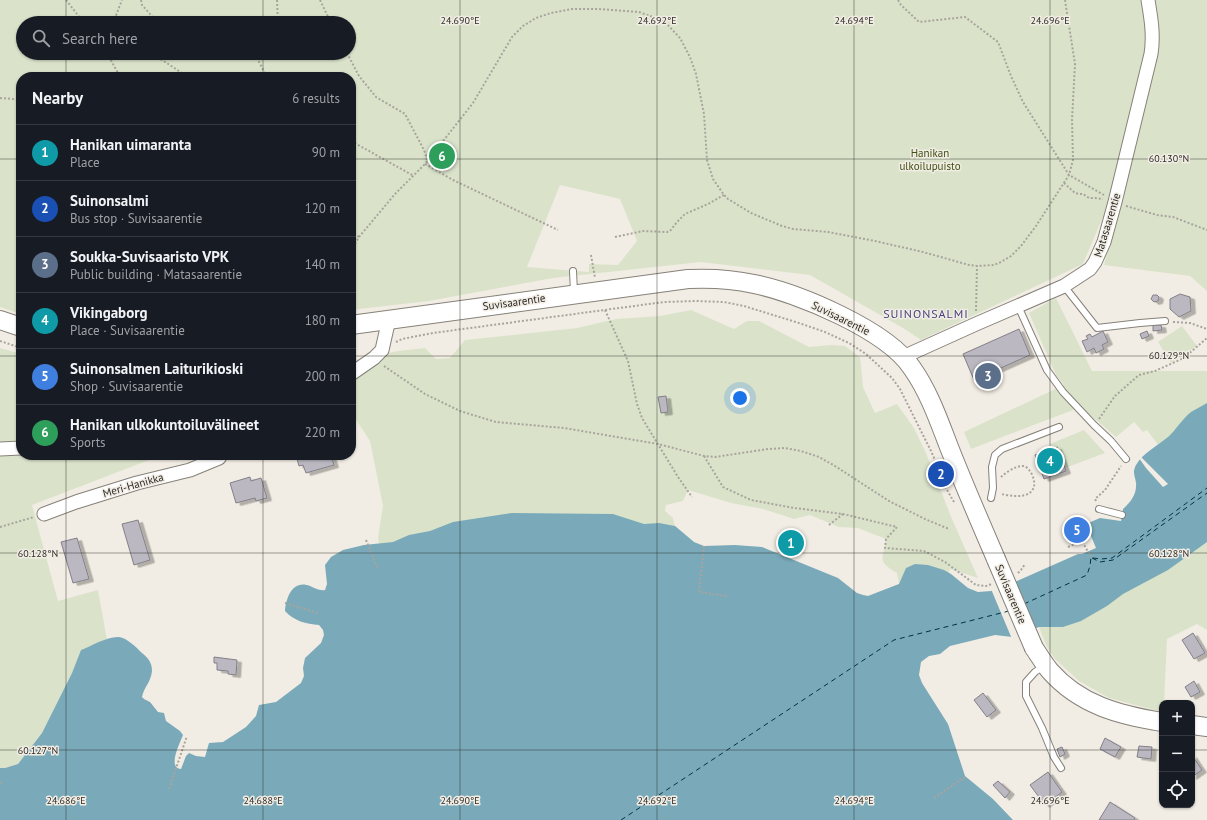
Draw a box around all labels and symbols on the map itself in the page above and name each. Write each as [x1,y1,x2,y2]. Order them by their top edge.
text: 24.690°E [441,14,480,27]
text: 24.692°E [638,14,677,27]
text: 24.694°E [835,14,874,27]
text: 24.696°E [1031,14,1070,27]
pin: 6 [429,141,455,171]
park label: Hanikan ulkoilupuisto [899,146,961,173]
text: 60.130°N [1149,152,1189,165]
street label: Matasaarentie [1091,191,1124,259]
street label: Suvisaarentie [482,291,547,313]
street label: Suvisaarentie [810,298,873,338]
district label: SUINONSALMI [883,306,969,321]
text: 60.129°N [1149,349,1189,362]
pin: 3 [975,361,1001,391]
your location [730,388,750,408]
pin: 4 [1037,446,1063,476]
pin: 2 [928,459,954,489]
street label: Meri-Hanikka [101,470,165,500]
pin: 5 [1064,515,1090,545]
pin: 1 [778,528,804,558]
text: 60.128°N [18,547,58,560]
text: 60.128°N [1149,547,1189,560]
street label: Suvisaarentie [992,562,1030,626]
text: 60.127°N [18,744,58,757]
text: 24.686°E [47,794,86,807]
text: 24.688°E [244,794,283,807]
text: 24.690°E [441,794,480,807]
text: 24.692°E [638,794,677,807]
text: 24.694°E [835,794,874,807]
text: 24.696°E [1031,794,1070,807]

